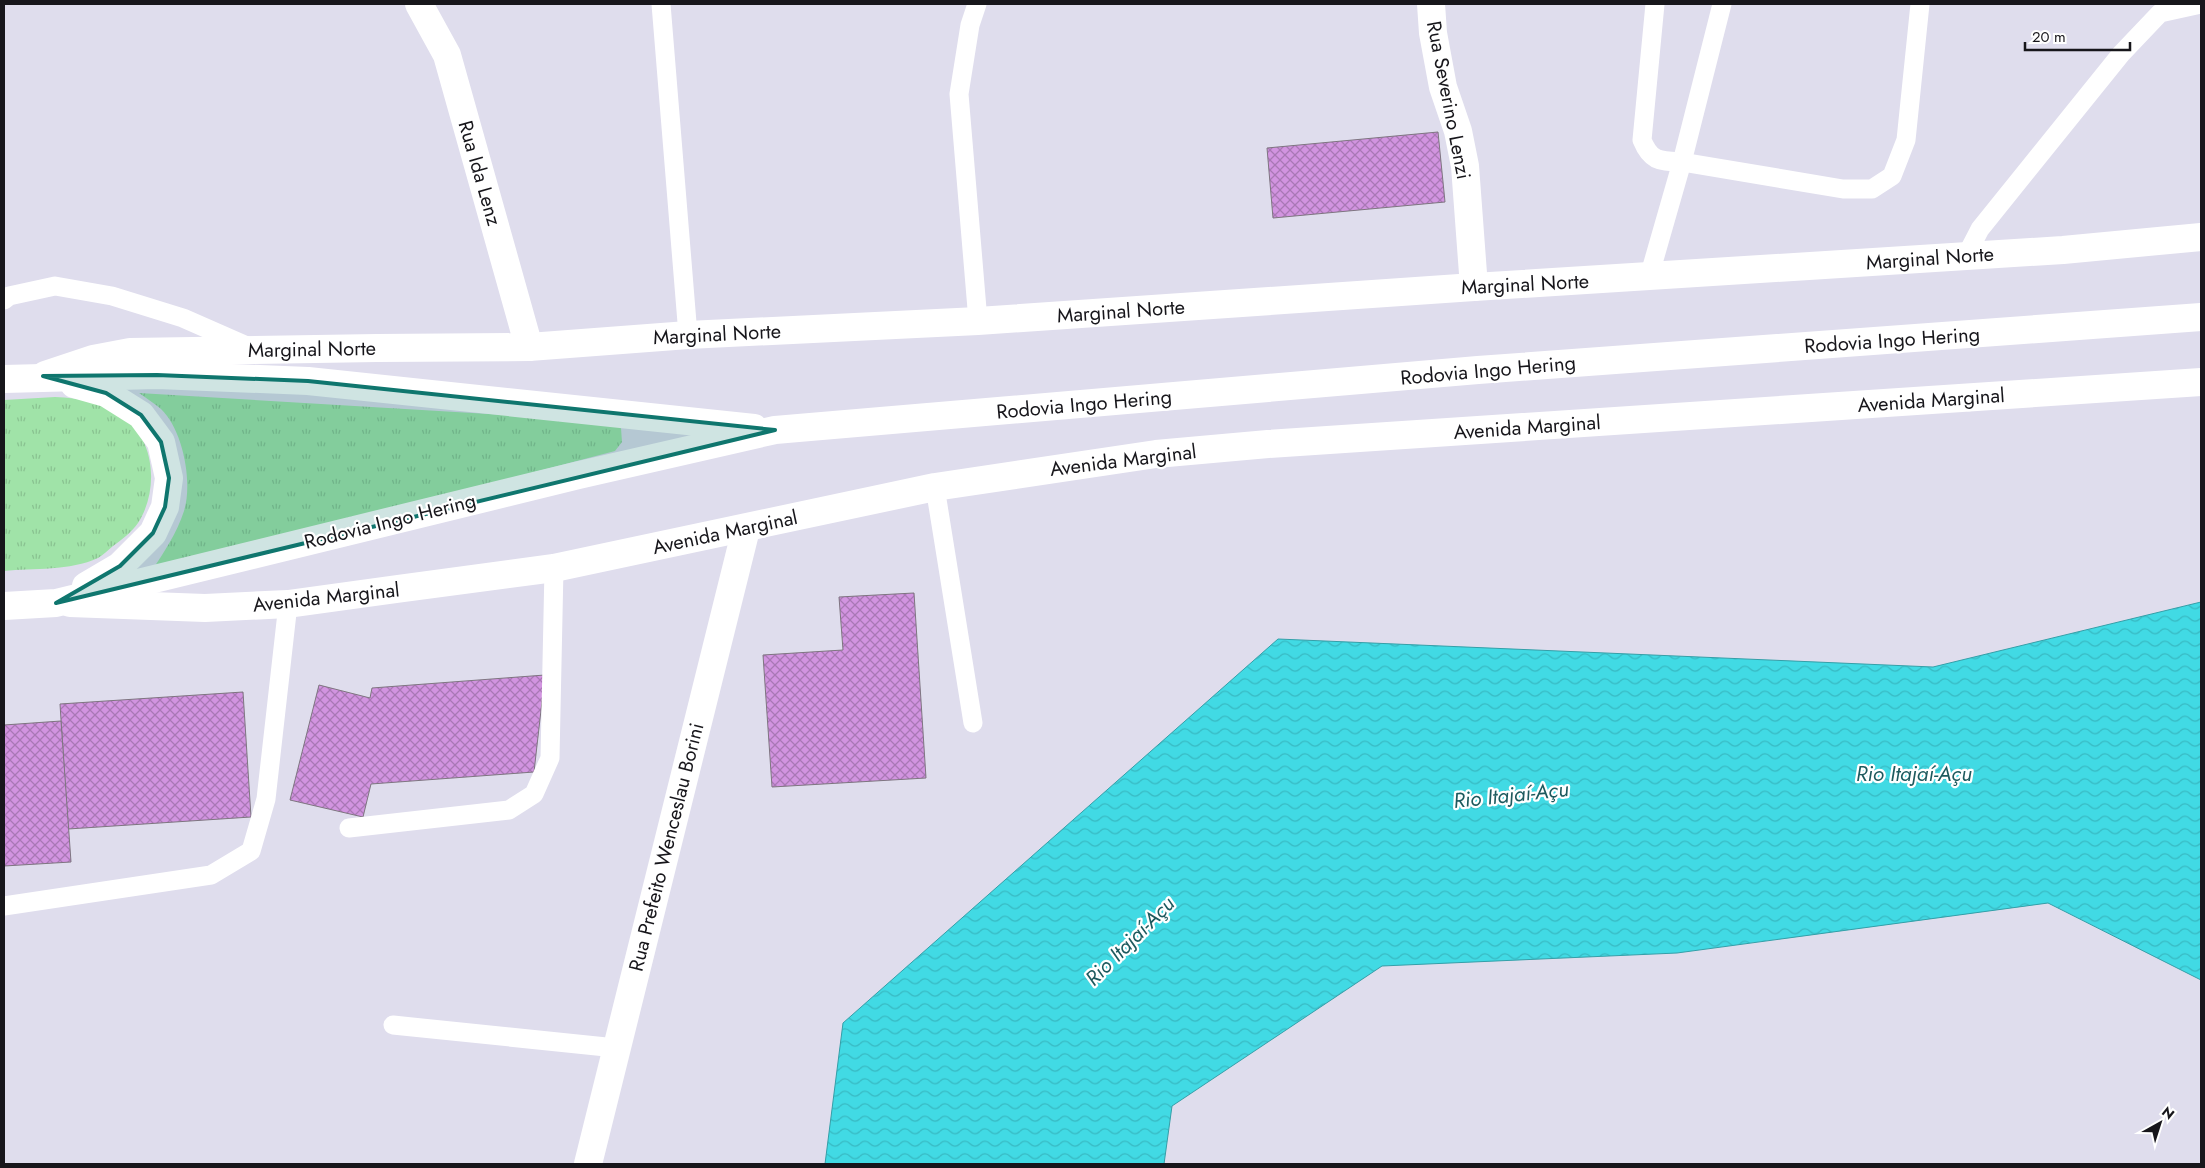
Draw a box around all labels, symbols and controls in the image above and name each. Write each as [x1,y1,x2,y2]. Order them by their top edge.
street label: Rua Severino Lenzi [1419,18,1478,182]
scale bar [2025,20,2130,52]
text: 20 m [2032,26,2066,48]
street label: Rua Ida Lenz [451,117,508,229]
street label: Marginal Norte [1865,240,1995,277]
street label: Marginal Norte [1460,267,1590,302]
street label: Marginal Norte [1056,293,1186,330]
street label: Marginal Norte [652,317,782,352]
street label: Rodovia Ingo Hering [1803,320,1981,361]
street label: Marginal Norte [248,334,376,365]
street label: Rodovia Ingo Hering [1399,348,1577,393]
street label: Avenida Marginal [1856,381,2006,420]
street label: Rodovia Ingo Hering [995,382,1173,427]
street label: Avenida Marginal [1452,408,1602,447]
street label: Avenida Marginal [1048,437,1198,484]
street label: Rodovia Ingo Hering [301,486,479,557]
street label: Avenida Marginal [650,503,800,562]
street label: Avenida Marginal [251,575,401,620]
street label: Rua Prefeito Wenceslau Borini [622,720,711,974]
water label: Rio Itajaí-Açu [1856,759,1972,789]
water label: Rio Itajaí-Açu [1452,774,1570,816]
water label: Rio Itajaí-Açu [1078,889,1182,993]
north arrow [2135,1098,2185,1148]
text: N [2158,1102,2179,1124]

